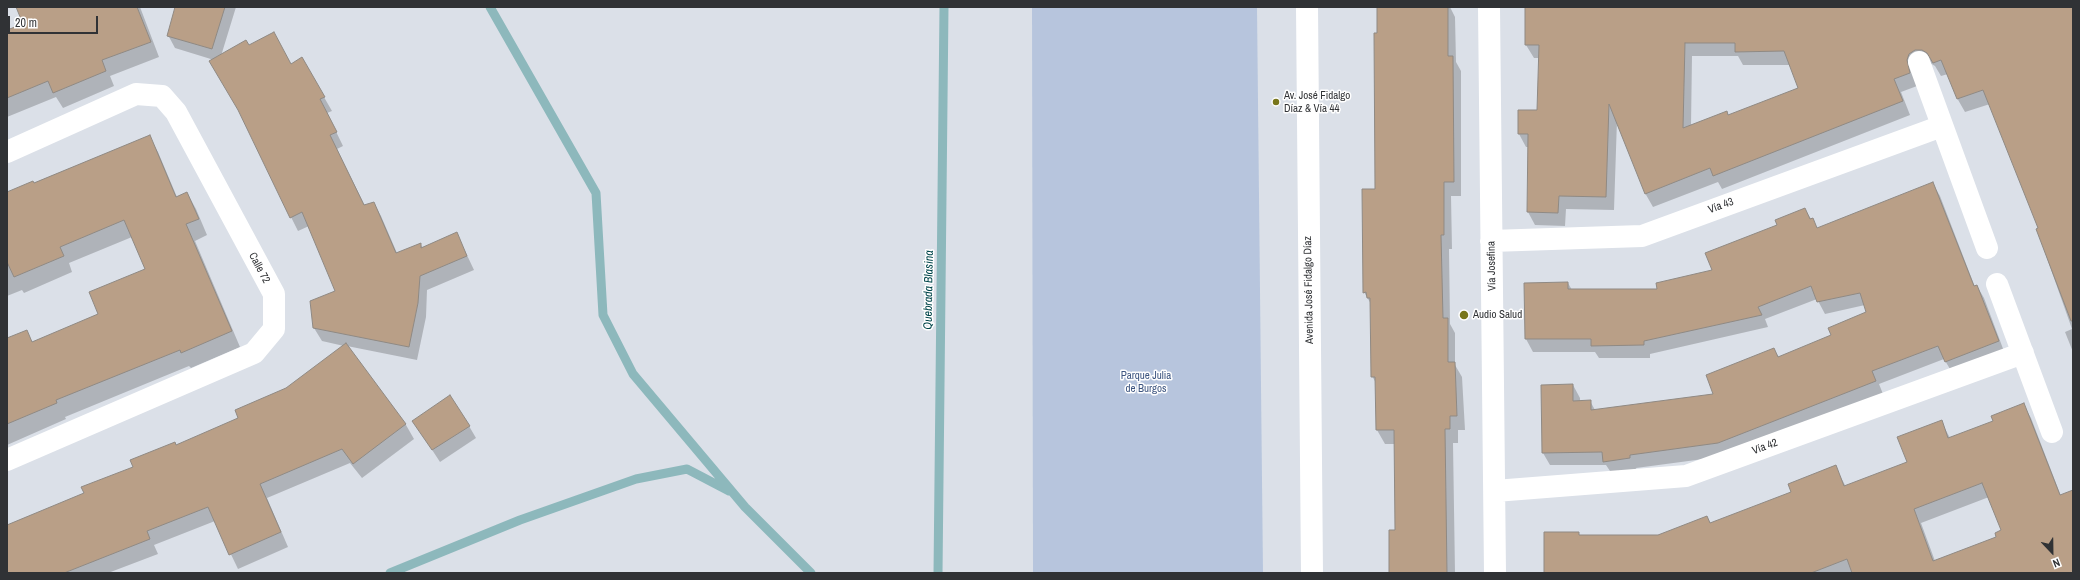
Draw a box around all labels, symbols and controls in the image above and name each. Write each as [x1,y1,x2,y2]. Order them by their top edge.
scale bar [10,8,100,34]
text: 20 m [15,15,37,31]
place label: Av. José Fidalgo Díaz & Vía 44 [1284,89,1350,115]
marker: Av. José Fidalgo Díaz & Vía 44 [1271,97,1281,107]
street label: Vía 43 [1707,195,1735,217]
street label: Avenida José Fidalgo Díaz [1301,236,1317,344]
street label: Vía Josefina [1485,241,1499,291]
street label: Calle 72 [245,250,273,286]
water label: Quebrada Blasina [921,250,937,330]
place label: Audio Salud [1473,308,1522,322]
marker: Audio Salud [1458,309,1470,321]
park label: Parque Julia de Burgos [1121,369,1171,395]
street label: Vía 42 [1751,436,1779,458]
north arrow [2032,532,2072,572]
text: N [2051,555,2062,571]

